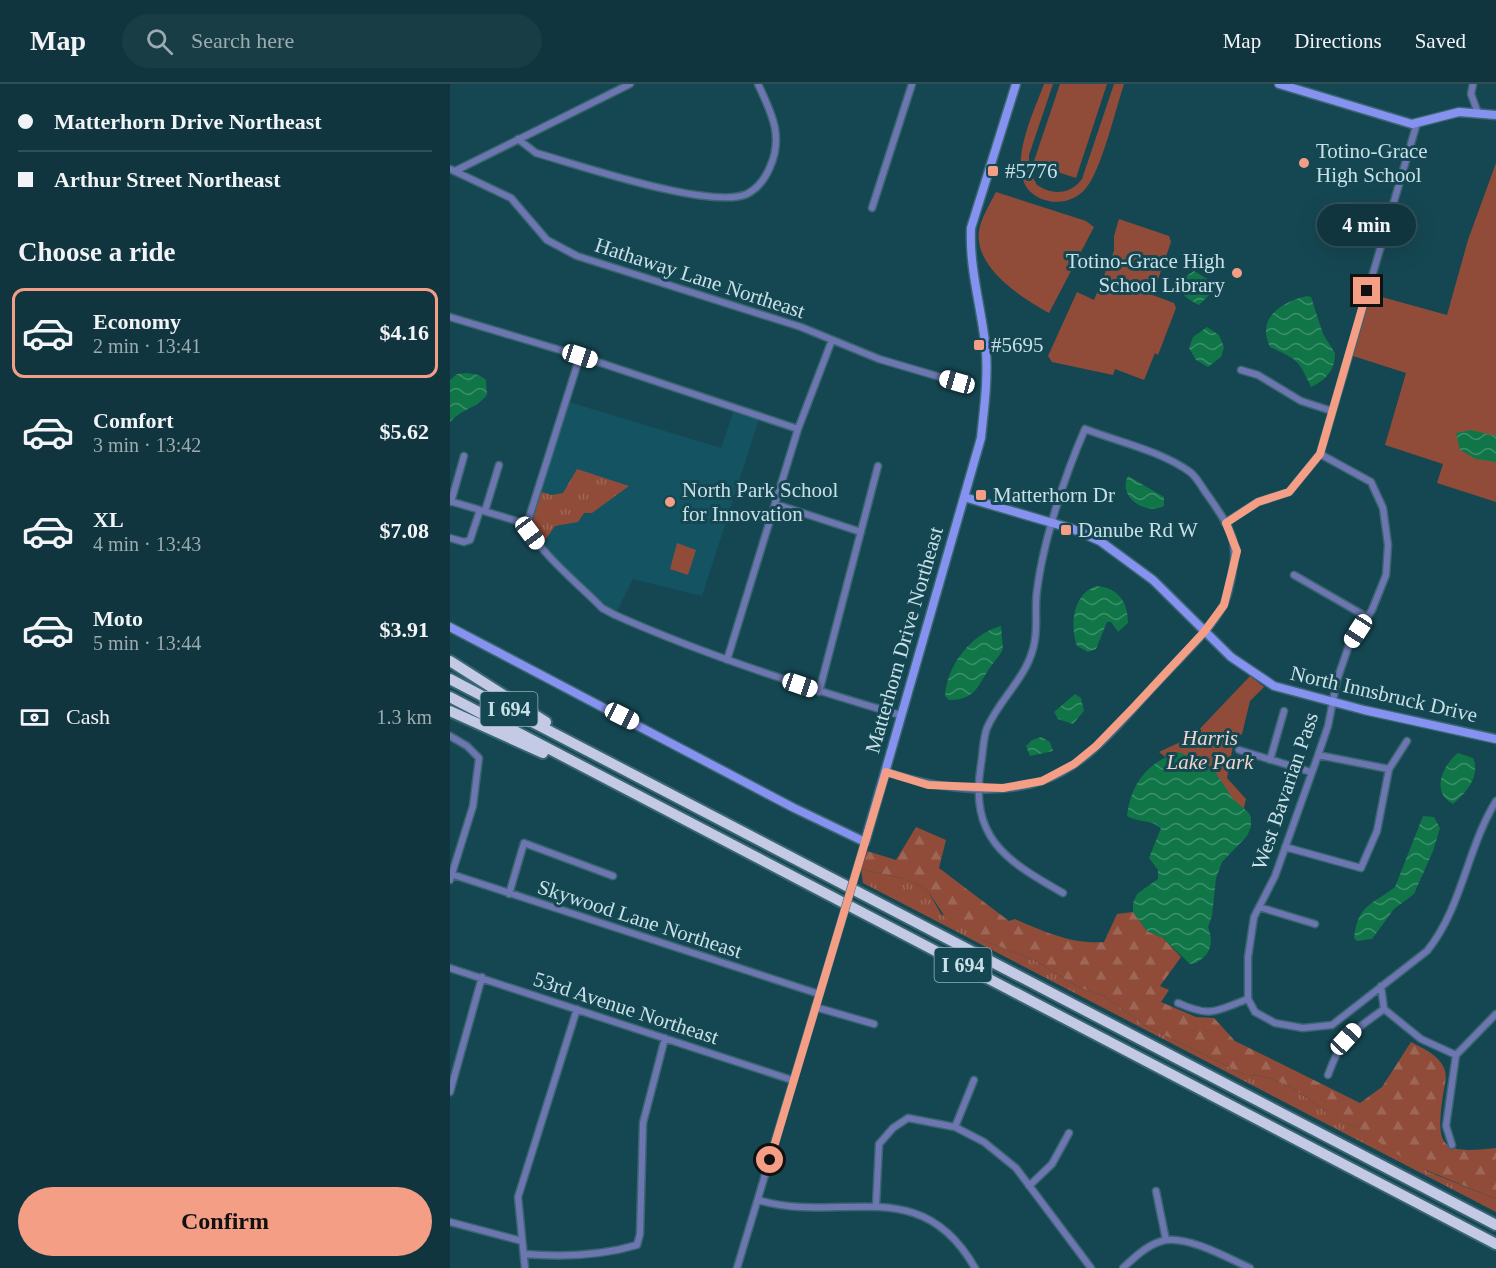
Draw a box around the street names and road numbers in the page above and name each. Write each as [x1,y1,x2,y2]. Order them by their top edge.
street label: Hathaway Lane Northeast [592,233,808,323]
street label: Matterhorn Drive Northeast [860,524,948,756]
street label: North Innsbruck Drive [1288,661,1480,727]
road number: I 694 [481,692,538,726]
street label: West Bavarian Pass [1247,709,1323,873]
street label: Skywood Lane Northeast [535,875,745,963]
road number: I 694 [934,948,992,982]
street label: 53rd Avenue Northeast [530,967,722,1049]

